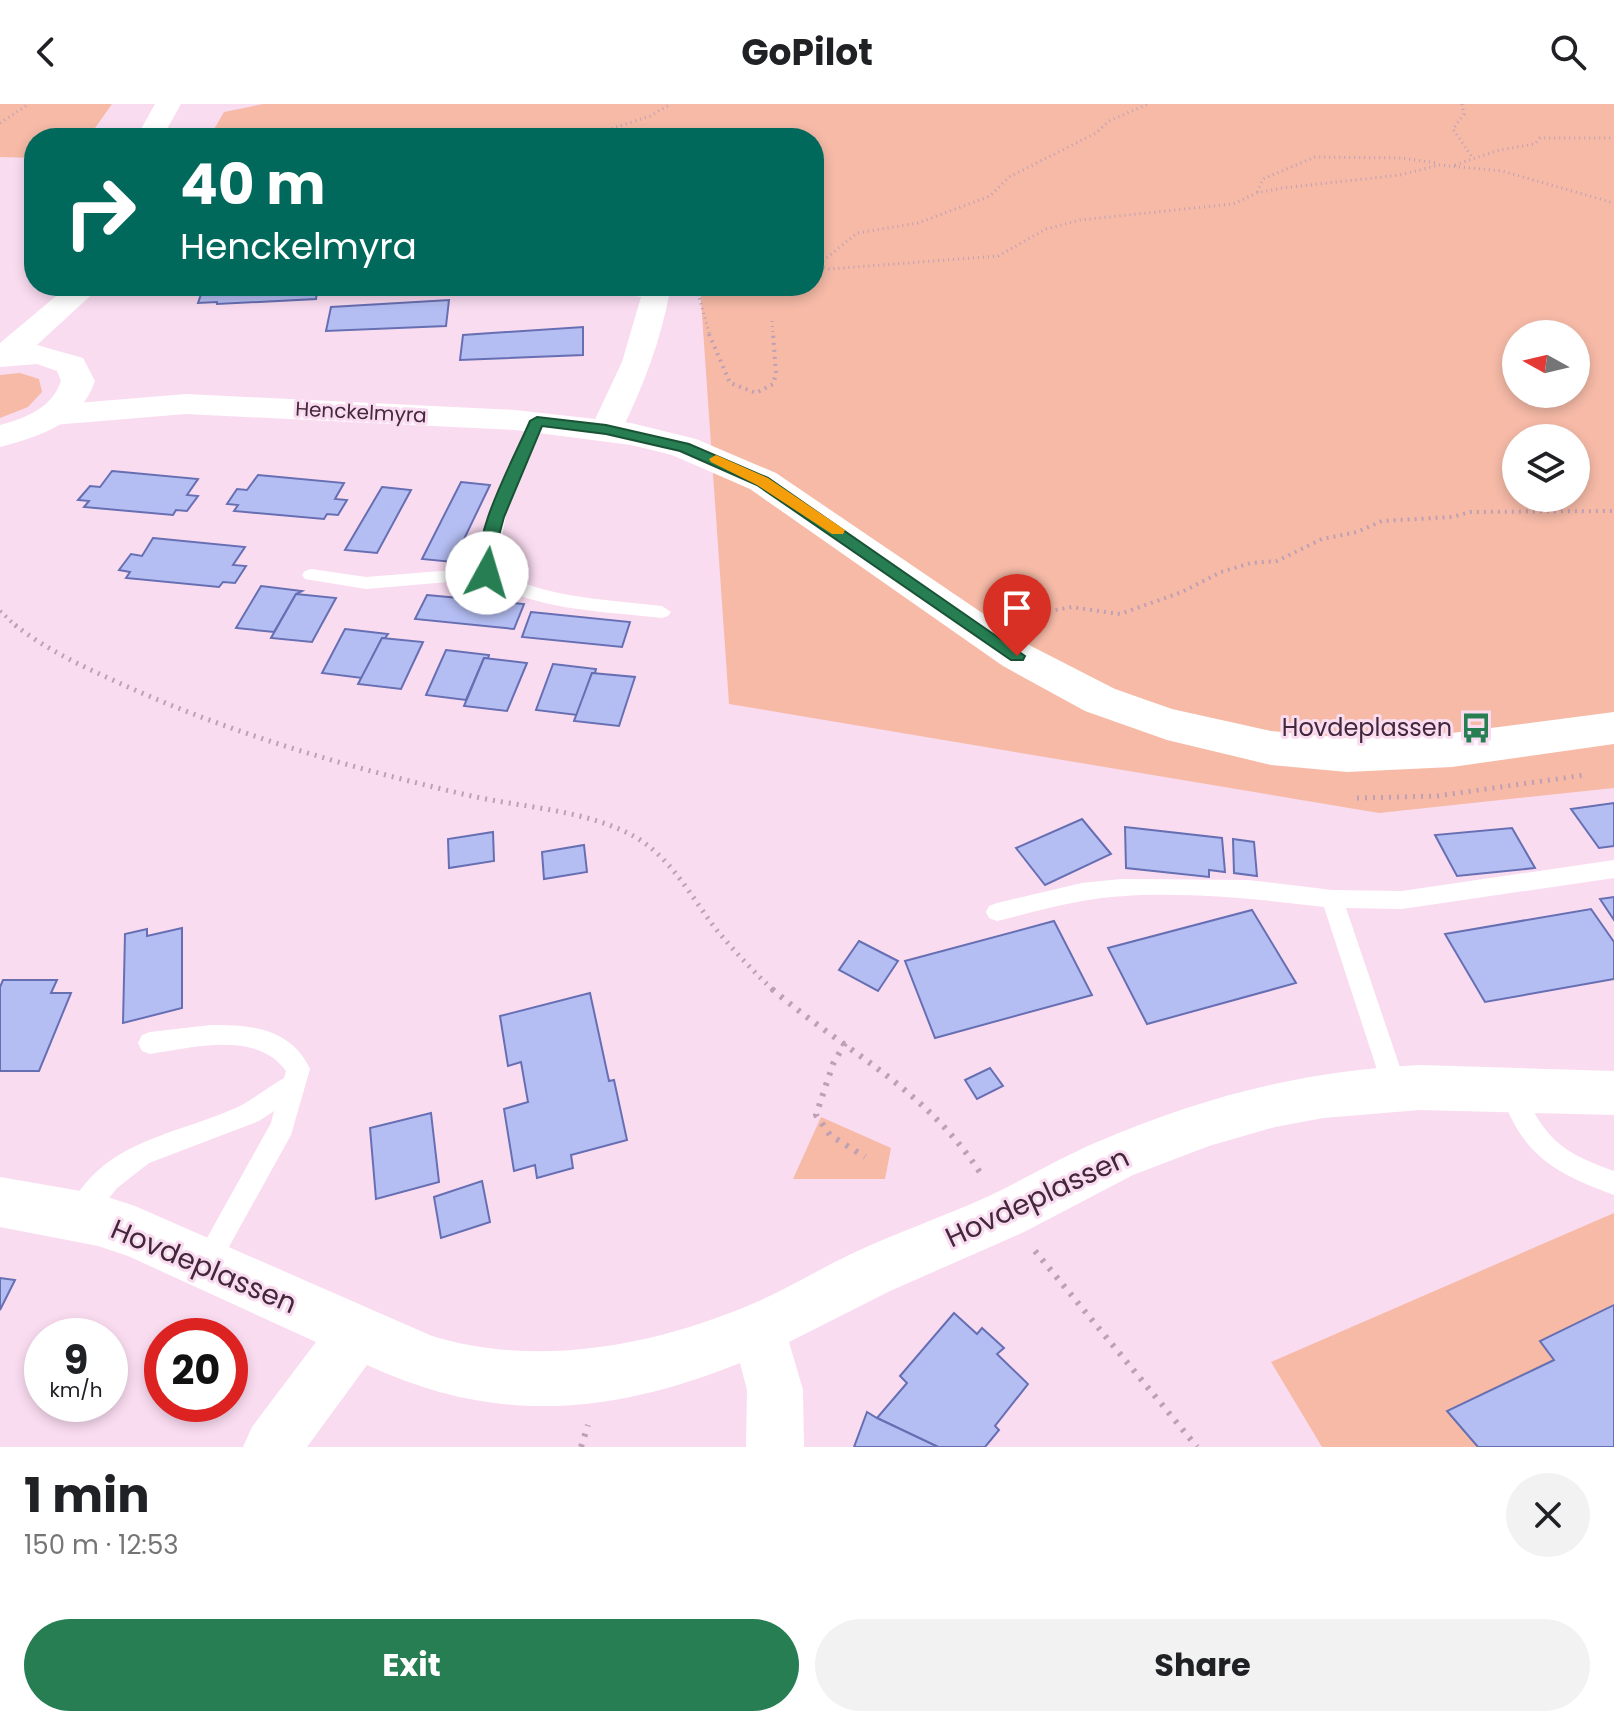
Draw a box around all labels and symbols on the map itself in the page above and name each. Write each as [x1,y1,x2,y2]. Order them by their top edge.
north arrow [1502,320,1590,408]
street label: Henckelmyra [295,395,427,429]
position arrow [445,531,529,615]
pin [983,574,1051,656]
place label: Hovdeplassen [1282,711,1452,744]
bus stop icon: Hovdeplassen [1459,711,1493,745]
street label: Hovdeplassen [939,1138,1135,1257]
street label: Hovdeplassen [105,1210,303,1323]
speed limit sign: 20 [144,1318,248,1422]

